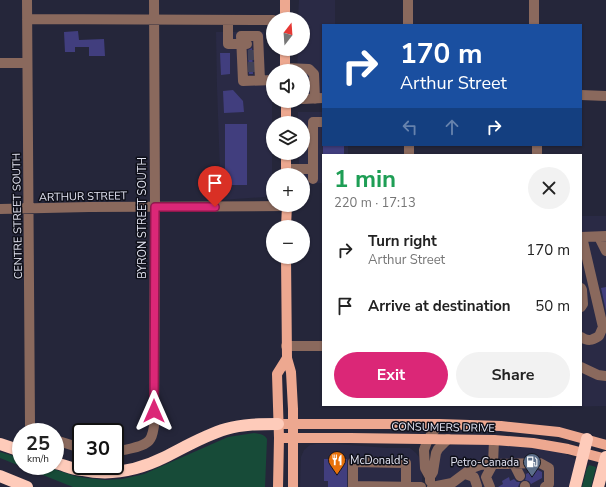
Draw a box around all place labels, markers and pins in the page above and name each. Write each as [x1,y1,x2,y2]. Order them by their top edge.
pin [198,166,232,207]
restaurant icon: McDonald's [327,450,347,475]
fuel station icon: Petro-Canada [522,452,542,477]
place label: McDonald's [350,453,408,468]
place label: Petro-Canada [450,455,519,470]

